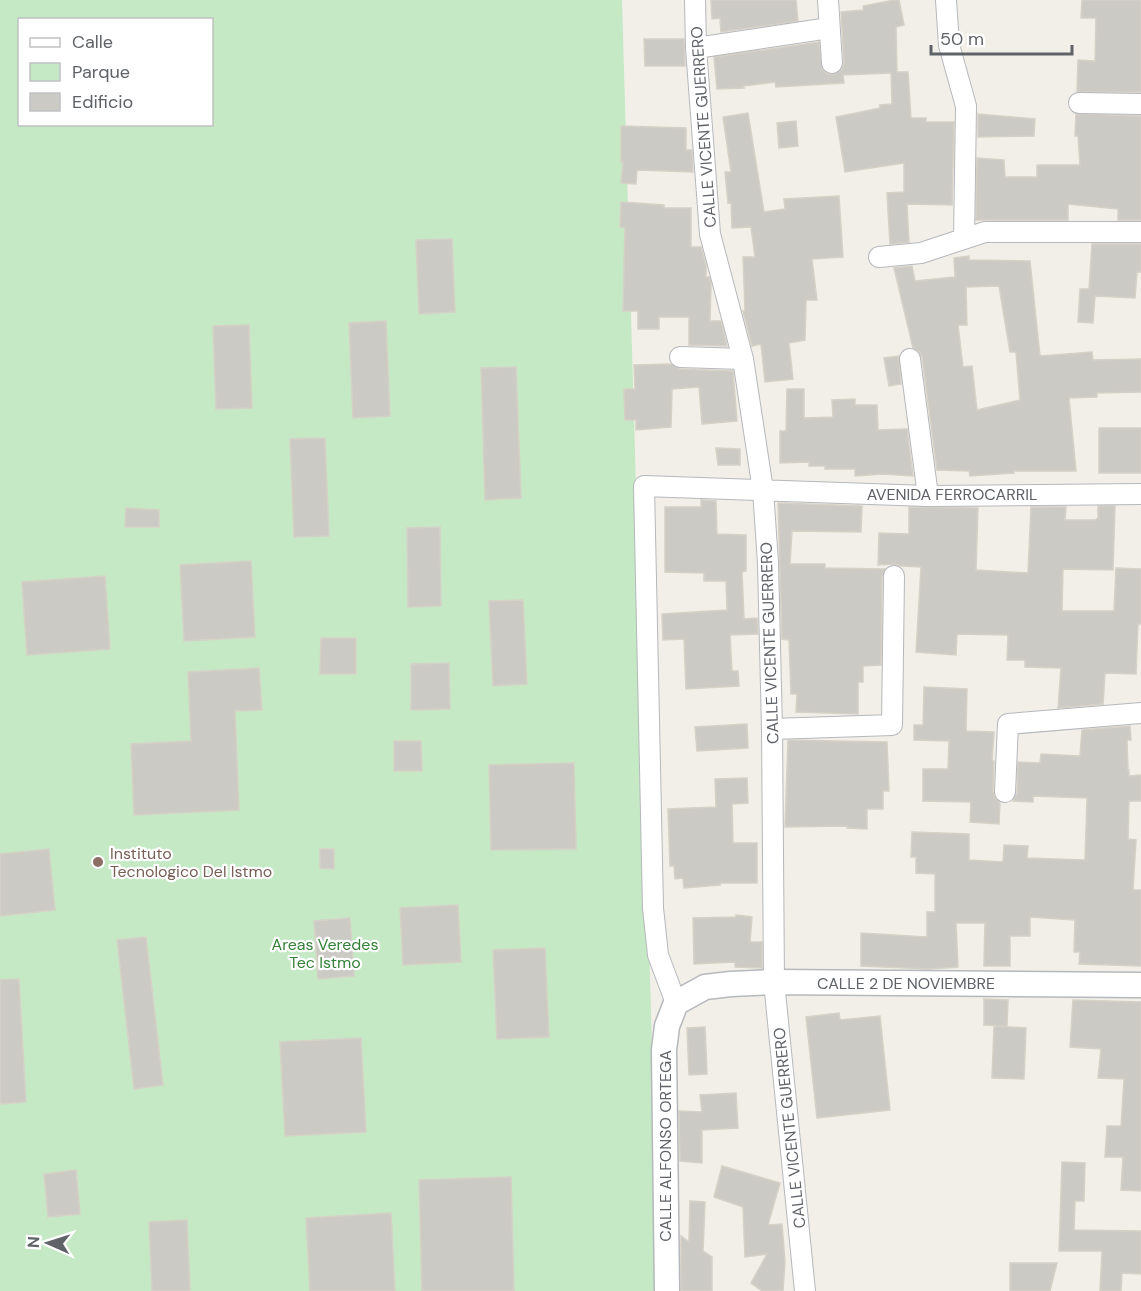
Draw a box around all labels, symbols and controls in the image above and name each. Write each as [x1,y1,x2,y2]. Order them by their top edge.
legend [18,18,213,126]
scale bar [931,18,1072,56]
street label: CALLE VICENTE GUERRERO [686,26,721,228]
text: 50 m [940,27,984,51]
text: Calle [72,30,113,54]
text: Parque [72,60,130,84]
text: Edificio [72,90,133,114]
street label: AVENIDA FERROCARRIL [867,484,1037,505]
street label: CALLE VICENTE GUERRERO [755,542,784,744]
place label: Instituto Tecnologico Del Istmo [110,843,272,882]
marker: Instituto Tecnologico Del Istmo [91,855,105,869]
park label: Areas Veredes Tec Istmo [272,934,378,973]
street label: CALLE 2 DE NOVIEMBRE [817,973,995,994]
street label: CALLE VICENTE GUERRERO [769,1026,810,1229]
street label: CALLE ALFONSO ORTEGA [655,1050,676,1242]
north arrow [18,1213,78,1273]
text: N [23,1236,44,1249]

